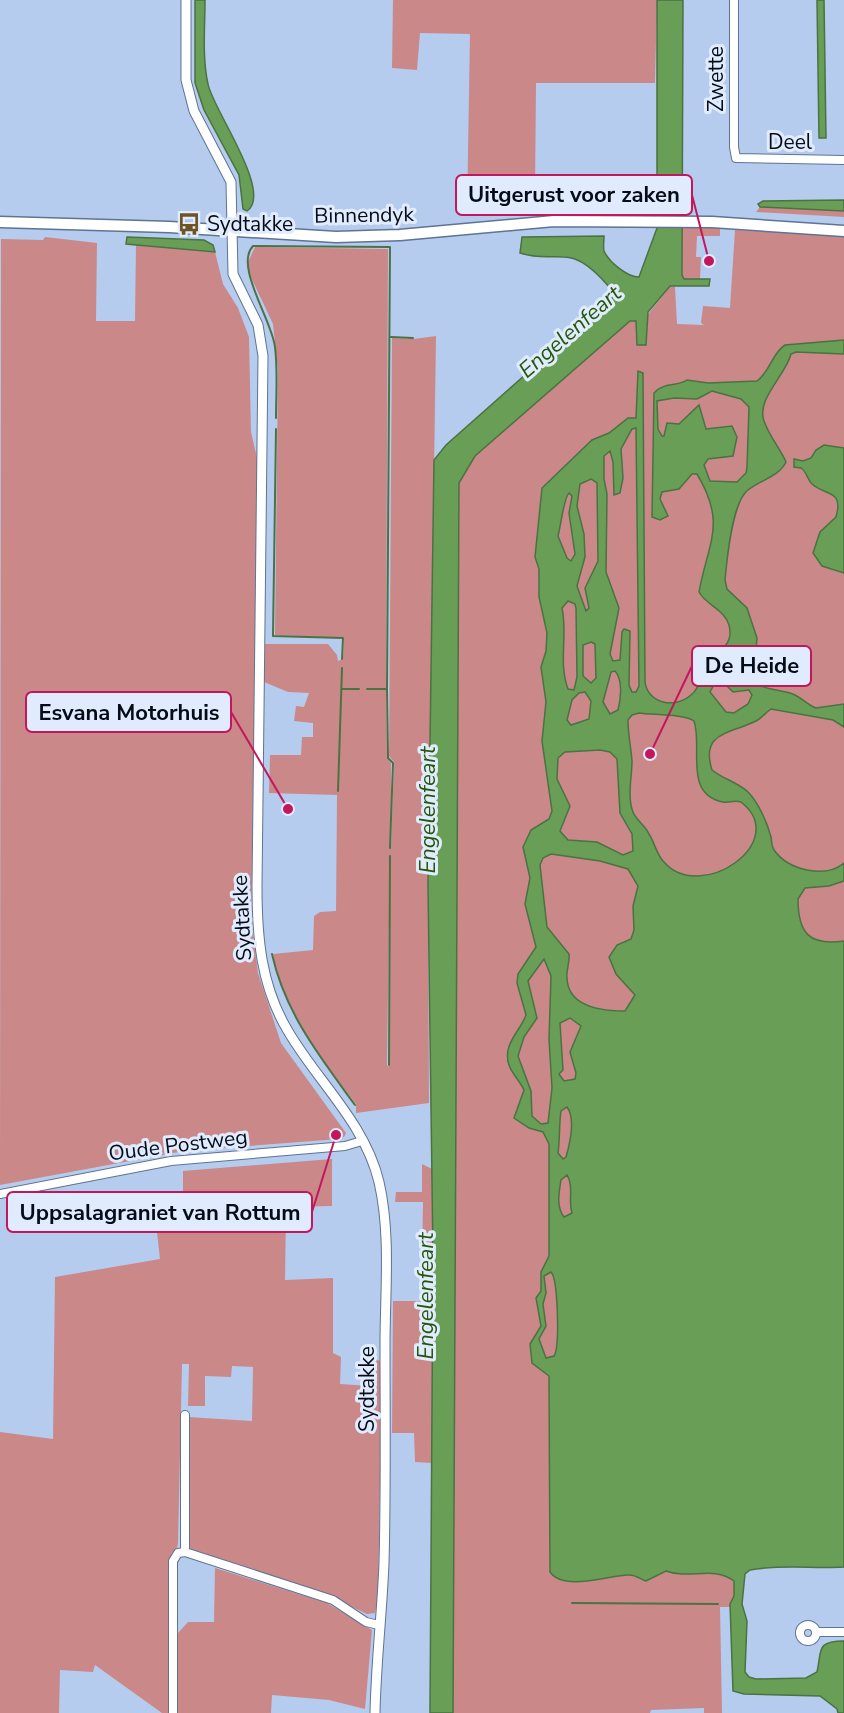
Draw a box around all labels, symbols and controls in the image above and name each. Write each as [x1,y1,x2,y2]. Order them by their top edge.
street label: Zwette [702,46,730,112]
street label: Deel [768,128,813,156]
callout: Uitgerust voor zaken [456,175,692,215]
text: Uitgerust voor zaken [468,180,680,210]
street label: Binnendyk [314,200,415,230]
place label: Sydtakke [207,210,293,238]
bus stop icon: Sydtakke [176,211,202,237]
water label: Engelenfeart [512,278,629,385]
callout: De Heide [692,646,811,686]
text: De Heide [705,651,799,681]
callout: Esvana Motorhuis [26,692,231,732]
text: Esvana Motorhuis [38,698,220,728]
water label: Engelenfeart [413,745,443,874]
street label: Sydtakke [226,874,258,962]
street label: Oude Postweg [107,1123,249,1167]
callout: Uppsalagraniet van Rottum [7,1192,312,1232]
text: Uppsalagraniet van Rottum [20,1198,300,1228]
water label: Engelenfeart [411,1231,441,1360]
street label: Sydtakke [353,1346,381,1432]

